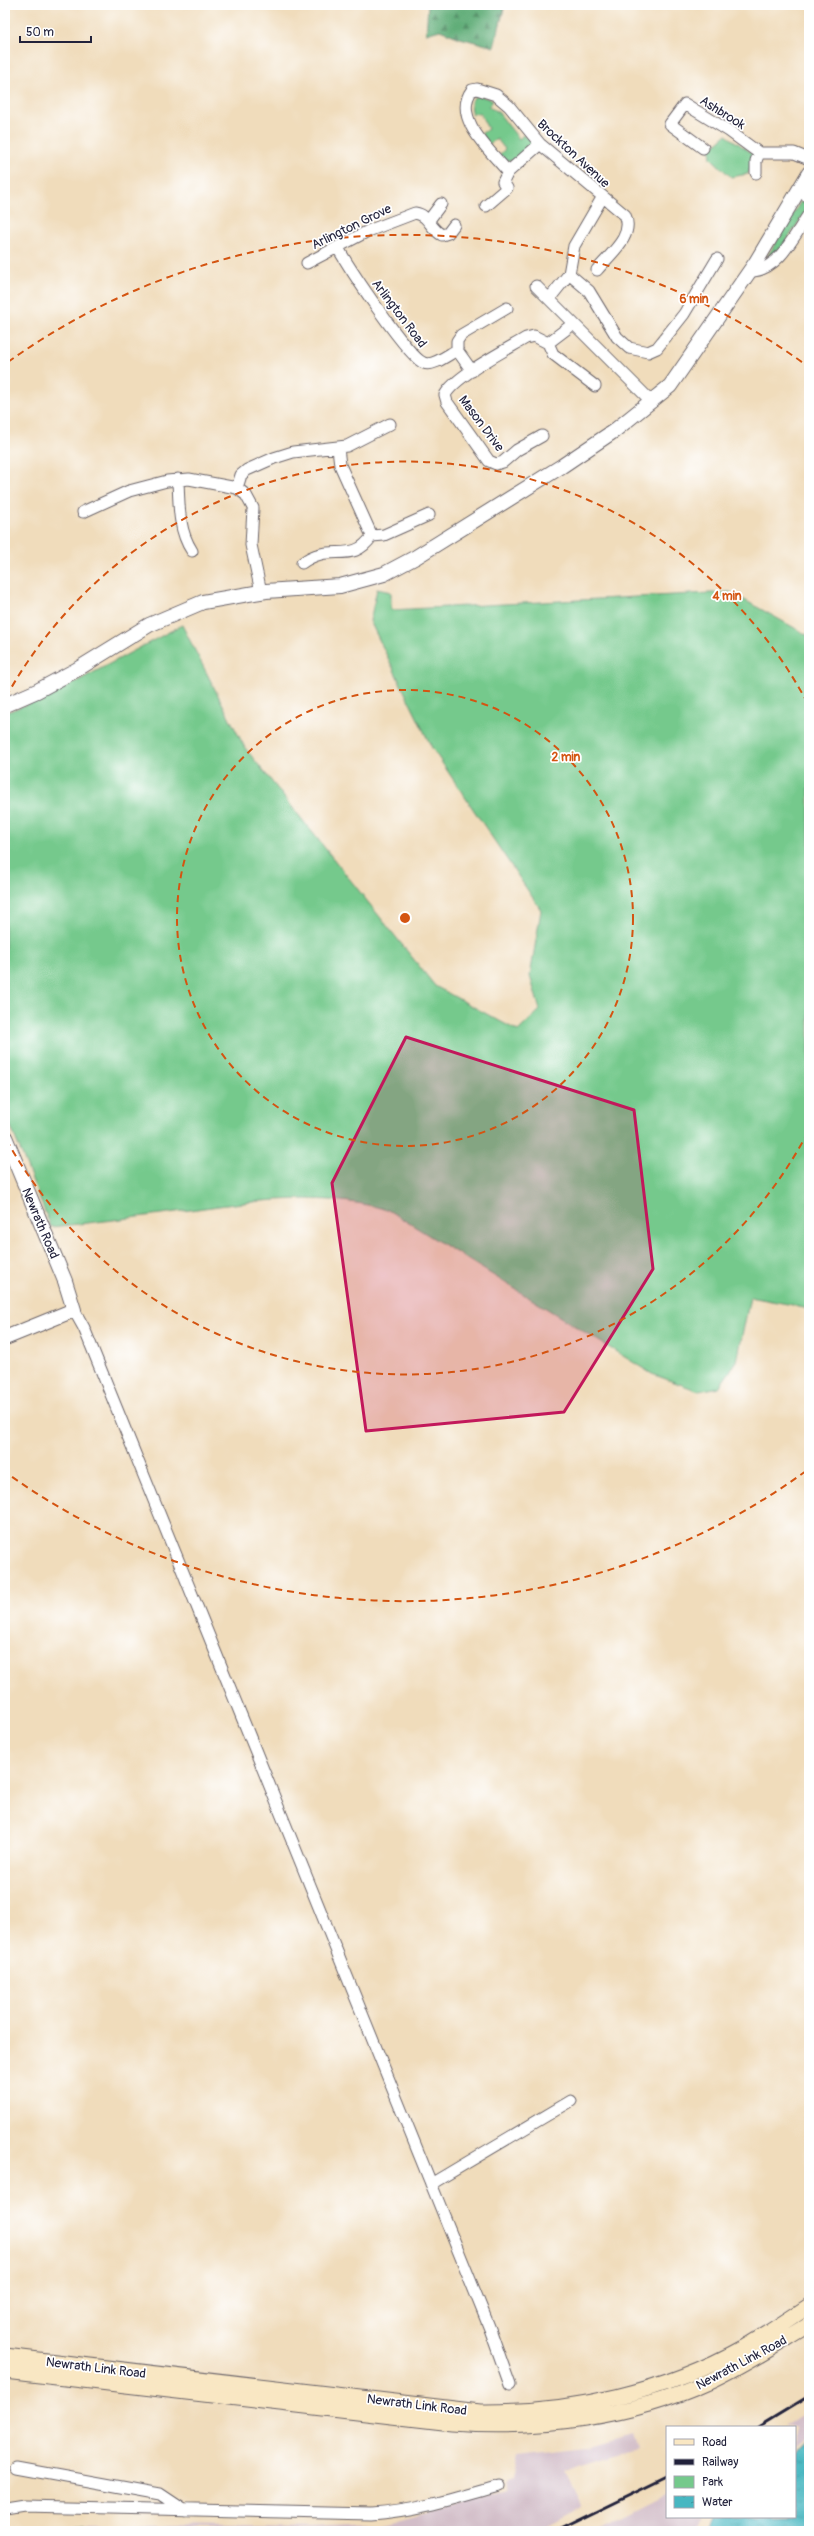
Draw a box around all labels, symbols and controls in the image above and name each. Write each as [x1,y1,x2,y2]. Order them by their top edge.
scale bar [20,18,91,44]
text: 50 m [26,25,54,40]
street label: Ashbrook [697,93,749,133]
street label: Brockton Avenue [534,116,613,192]
street label: Arlington Grove [309,200,394,253]
street label: Arlington Road [368,276,430,351]
text: 6 min [679,292,709,307]
street label: Mason Drive [455,392,508,455]
text: 4 min [711,589,742,604]
text: 2 min [552,750,581,765]
centre of rings [398,911,412,925]
street label: Newrath Road [18,1186,62,1261]
street label: Newrath Link Road [693,2332,790,2394]
street label: Newrath Link Road [45,2354,147,2382]
street label: Newrath Link Road [366,2391,468,2419]
legend [666,2426,796,2518]
text: Road [702,2435,727,2450]
text: Railway [702,2455,738,2470]
text: Park [702,2475,723,2490]
text: Water [702,2495,733,2510]

